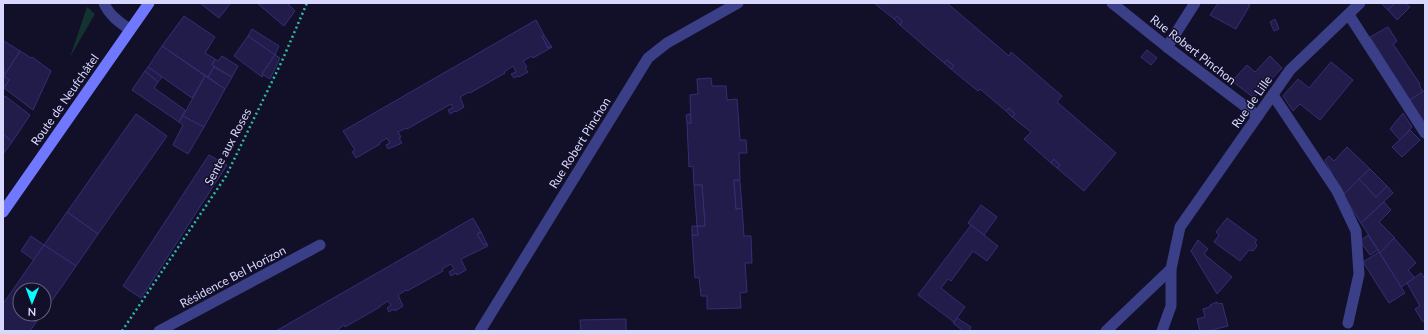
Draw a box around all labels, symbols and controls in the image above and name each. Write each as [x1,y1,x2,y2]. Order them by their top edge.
street label: Rue Robert Pinchon [1147,11,1239,88]
street label: Route de Neufchâtel [27,51,102,148]
street label: Rue de Lille [1228,73,1275,131]
street label: Rue Robert Pinchon [545,94,614,191]
street label: Sente aux Roses [201,106,254,188]
street label: Résidence Bel Horizon [177,242,288,311]
north arrow [12,282,52,322]
text: N [27,306,36,319]

